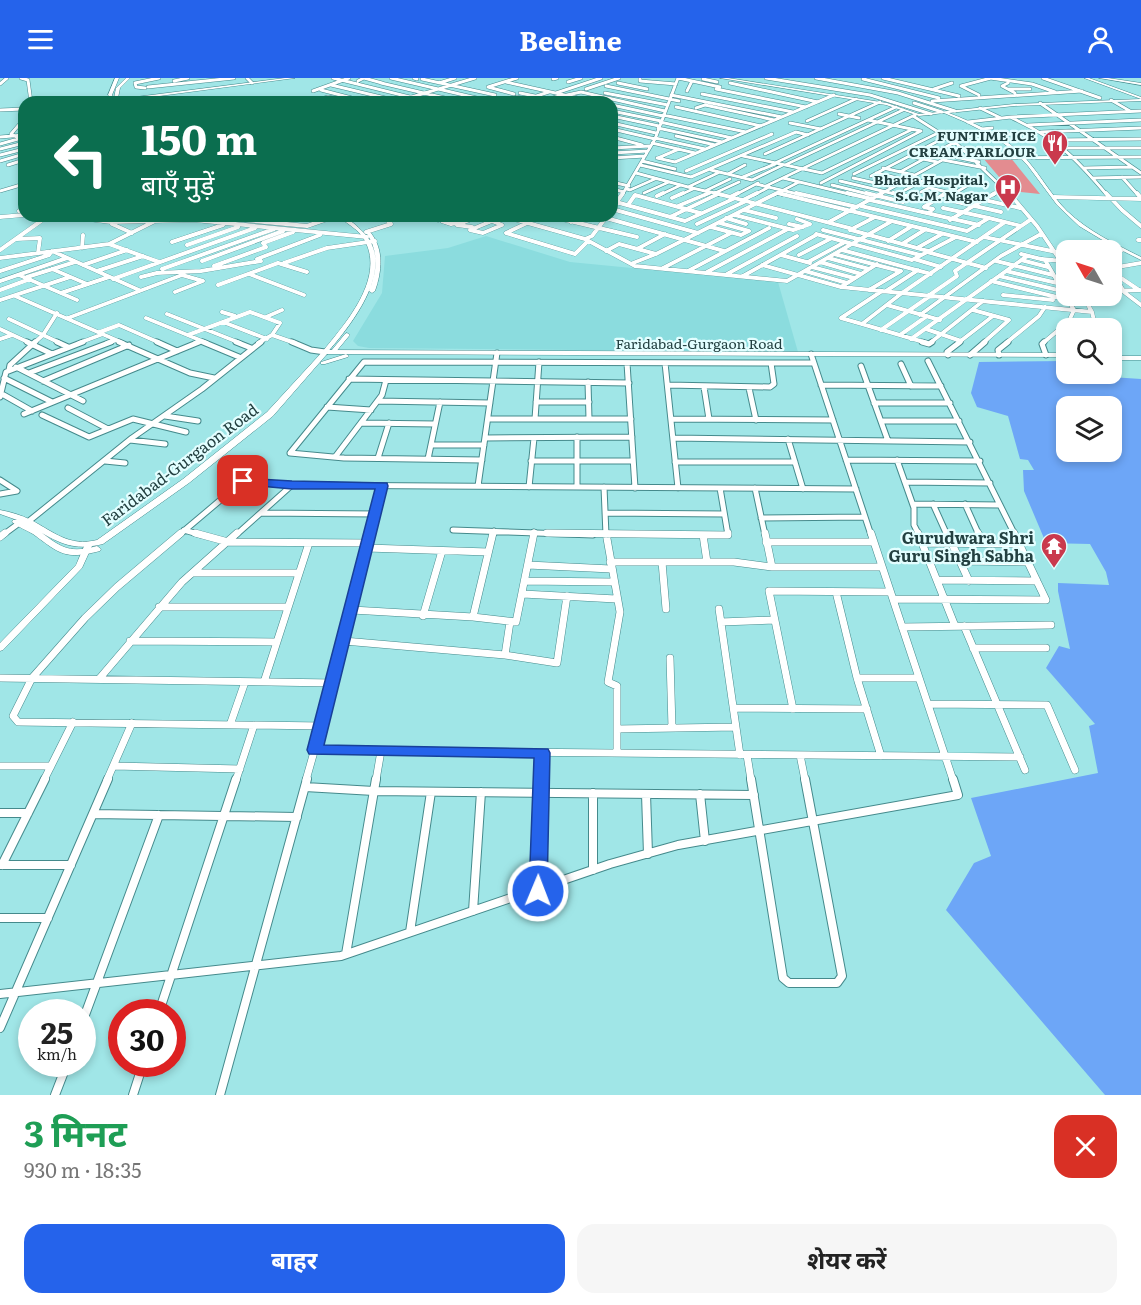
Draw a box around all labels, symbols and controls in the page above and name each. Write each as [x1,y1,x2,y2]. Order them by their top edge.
text: Beeline [519,19,622,59]
icon: menu [24,23,57,56]
icon: person [1084,23,1117,56]
text: 150 m [141,106,257,168]
icon: left [42,120,120,198]
place label: FUNTIME ICE CREAM PARLOUR [909,125,1037,161]
restaurant icon: FUNTIME ICE CREAM PARLOUR [1040,128,1070,166]
text: बाएँ मुड़ें [141,163,214,203]
place label: Bhatia Hospital, S.G.M. Nagar [874,169,988,205]
hospital icon: Bhatia Hospital, S.G.M. Nagar [993,172,1023,210]
north arrow [1056,240,1122,306]
map controls [1056,240,1122,462]
button: search [1056,318,1122,384]
street label: Faridabad-Gurgaon Road [615,333,783,353]
button: layers [1056,396,1122,462]
street label: Faridabad-Gurgaon Road [95,397,263,531]
pin [217,455,268,506]
icon: arrive [226,464,259,497]
place label: Gurudwara Shri Guru Singh Sabha [888,525,1035,567]
temple icon: Gurudwara Shri Guru Singh Sabha [1039,531,1069,569]
position arrow [506,859,570,923]
speed limit sign: 30 [108,999,186,1077]
text: 25 [41,1009,73,1053]
text: km/h [37,1042,77,1065]
text: 3 मिनट [24,1105,127,1158]
button: close [1054,1115,1117,1178]
text: 930 m · 18:35 [24,1154,141,1184]
button: बाहर [24,1224,565,1293]
button: शेयर करें [577,1224,1117,1293]

